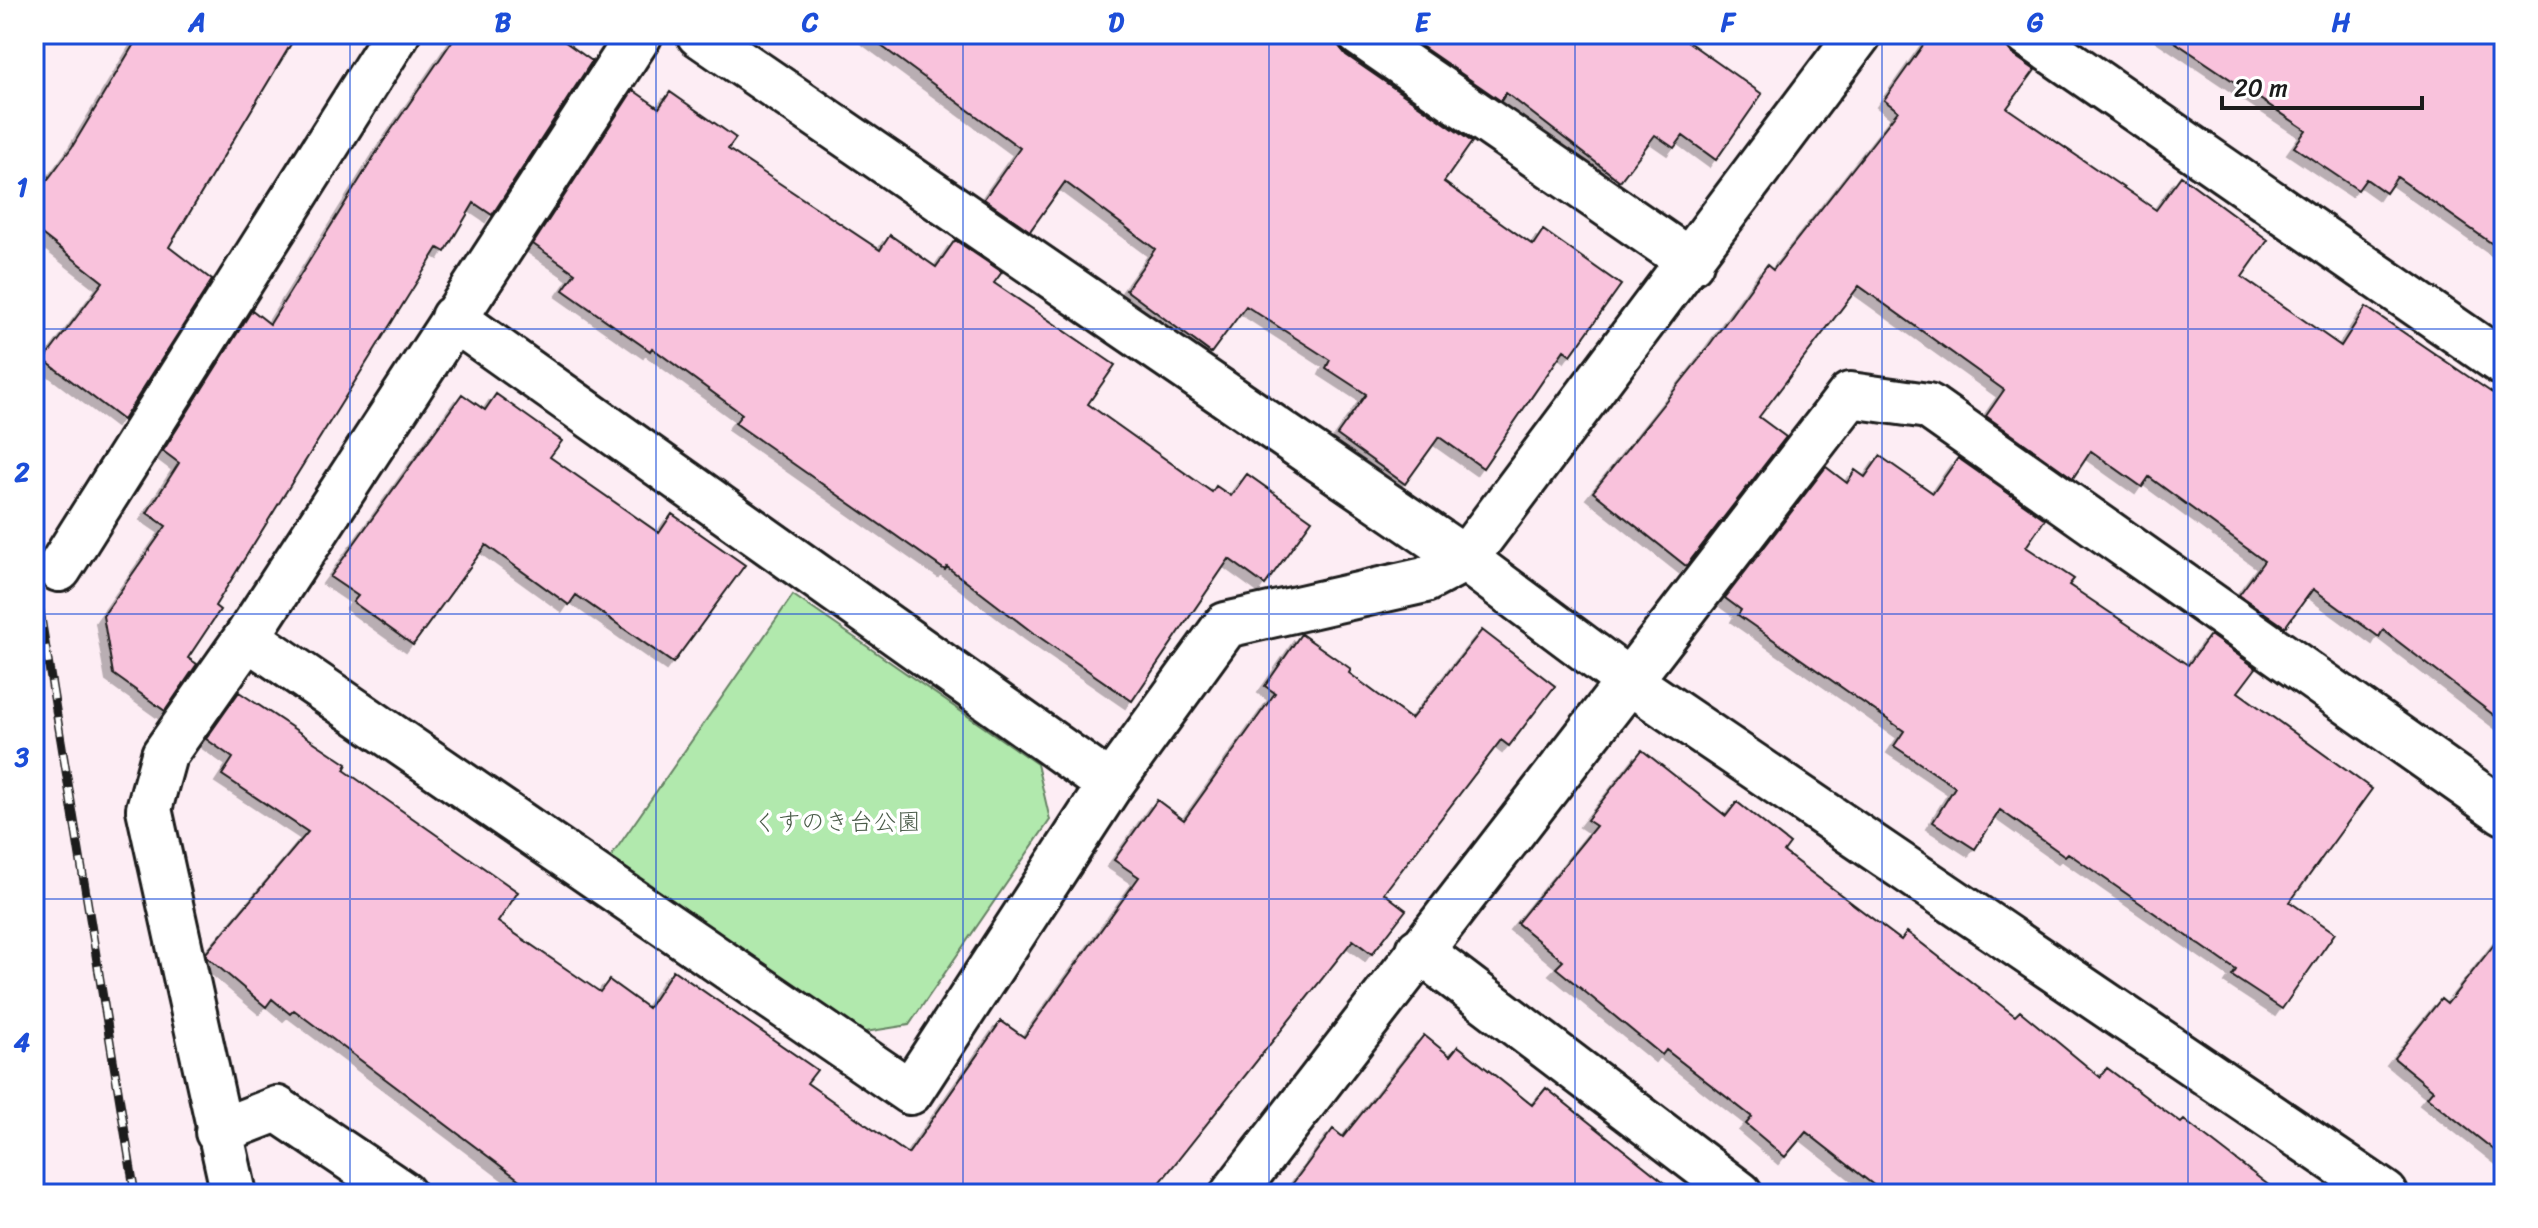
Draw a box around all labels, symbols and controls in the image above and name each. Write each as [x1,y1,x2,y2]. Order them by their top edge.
text: A [187,0,206,45]
text: B [495,0,512,45]
text: C [801,0,819,45]
text: D [1108,0,1124,45]
text: E [1415,0,1432,45]
text: F [1720,0,1737,45]
text: G [2027,0,2044,45]
text: H [2332,0,2351,45]
scale bar [2222,60,2422,110]
text: 20 m [2234,67,2288,109]
text: 1 [16,164,28,210]
text: 2 [13,449,30,495]
text: 3 [14,734,30,780]
park label: くすのき台公園 [753,801,921,843]
text: 4 [14,1019,30,1065]

